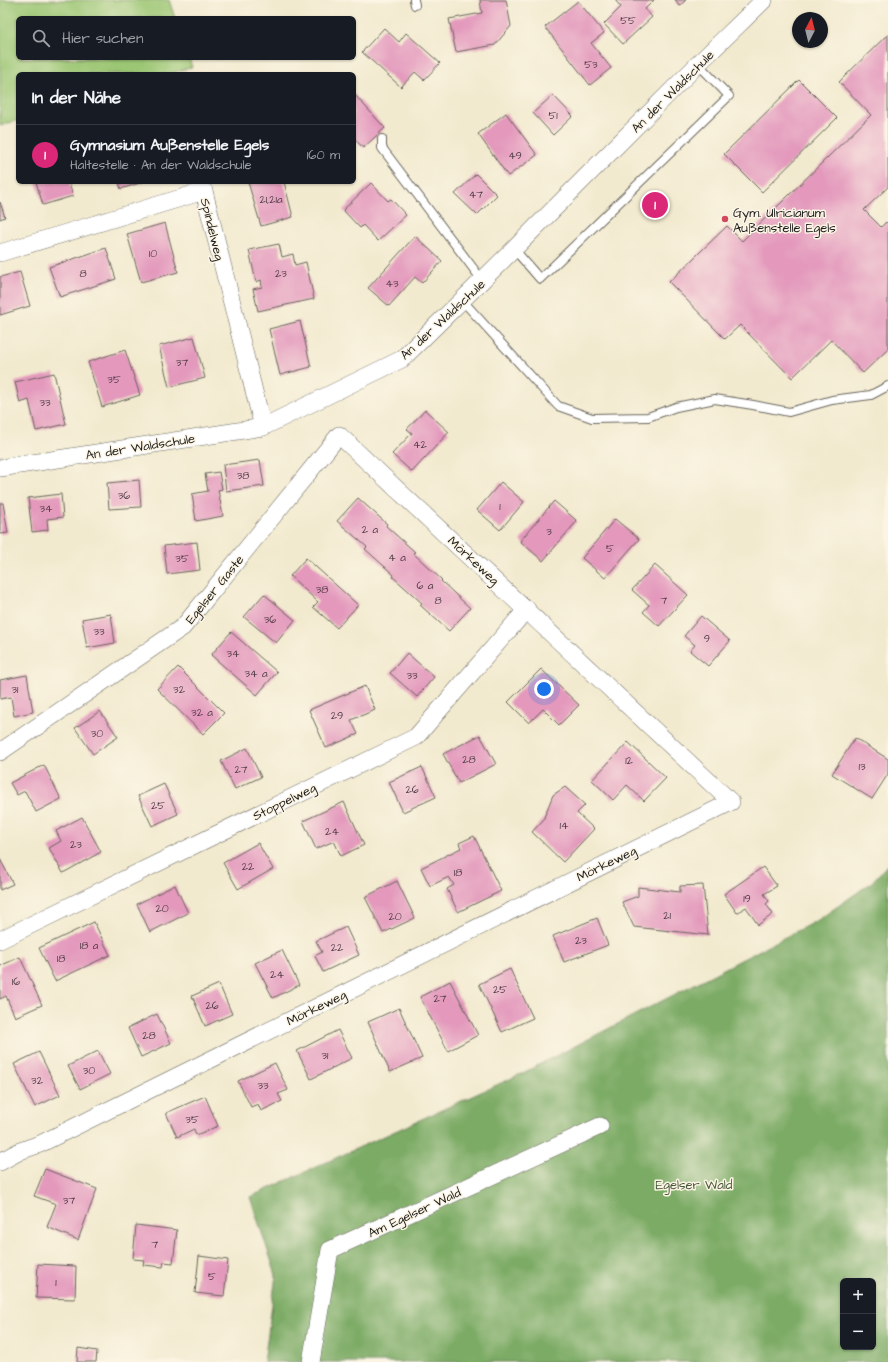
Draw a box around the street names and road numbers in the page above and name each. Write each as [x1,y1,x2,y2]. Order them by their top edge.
street label: An der Waldschule [627,46,718,137]
street label: Spindelweg [195,196,229,263]
street label: An der Waldschule [396,275,489,364]
street label: An der Waldschule [84,429,196,465]
street label: Mörkeweg [443,532,503,590]
street label: Egelser Gaste [181,551,249,629]
street label: Stoppelweg [250,779,320,826]
street label: Mörkeweg [573,842,640,887]
street label: Mörkeweg [283,986,350,1031]
street label: Am Egelser Wald [365,1183,465,1243]

